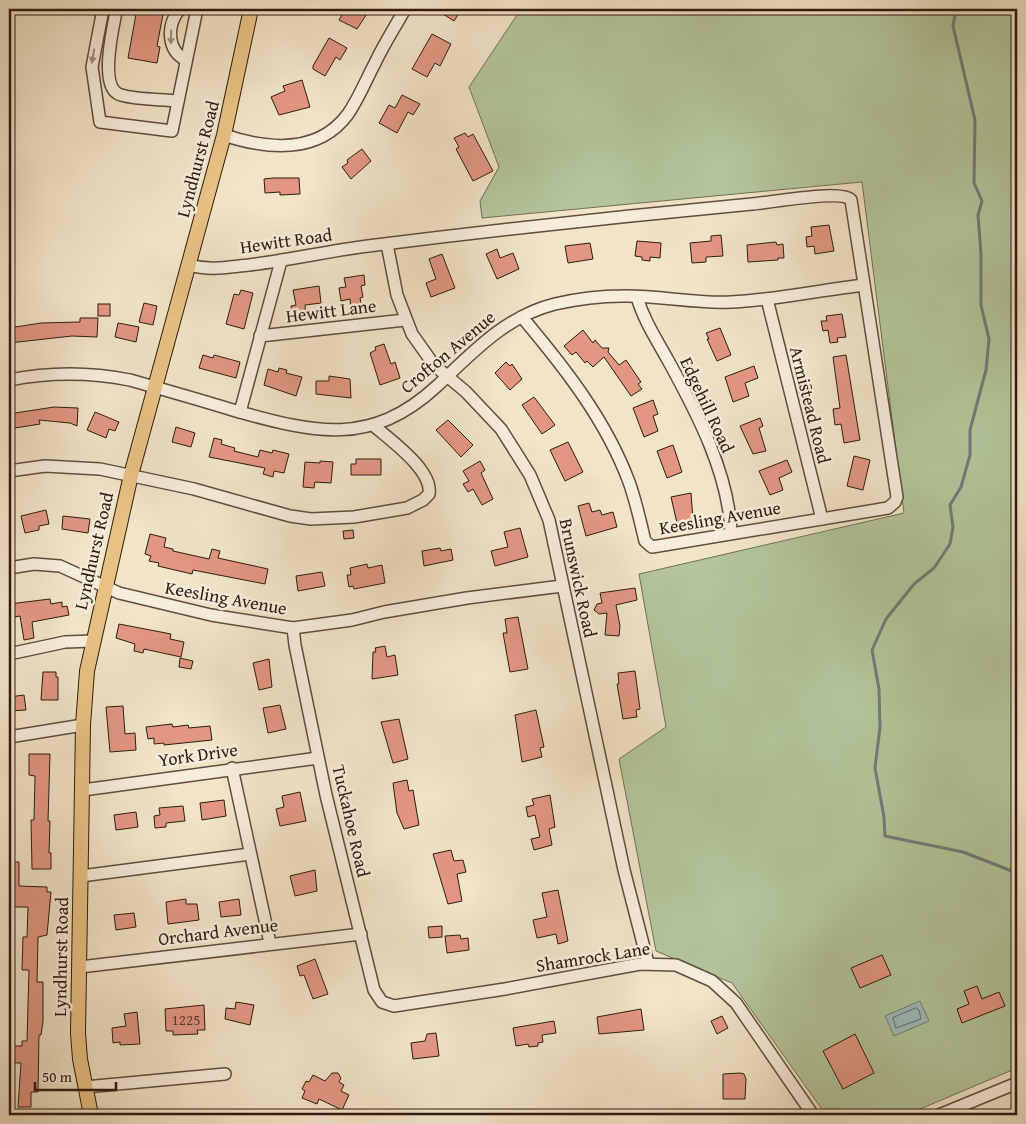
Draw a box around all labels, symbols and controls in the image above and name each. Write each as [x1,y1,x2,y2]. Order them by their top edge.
one-way arrow [167,30,175,46]
one-way arrow [89,49,97,65]
street label: Lyndhurst Road [169,97,226,220]
street label: Hewitt Road [238,221,334,260]
street label: Hewitt Lane [284,292,378,329]
street label: Crofton Avenue [394,304,501,400]
street label: Armistead Road [783,344,838,467]
street label: Edgehill Road [673,352,742,458]
street label: Lyndhurst Road [67,489,120,612]
street label: Keesling Avenue [657,494,783,541]
street label: Brunswick Road [553,516,604,640]
street label: Keesling Avenue [163,574,289,621]
street label: York Drive [157,736,239,773]
street label: Tuckahoe Road [325,762,378,880]
street label: Lyndhurst Road [46,896,75,1017]
street label: Orchard Avenue [156,911,279,952]
street label: Shamrock Lane [534,934,652,979]
house number: 1225 [172,1009,200,1030]
scale bar [35,1059,116,1091]
text: 50 m [42,1066,73,1087]

